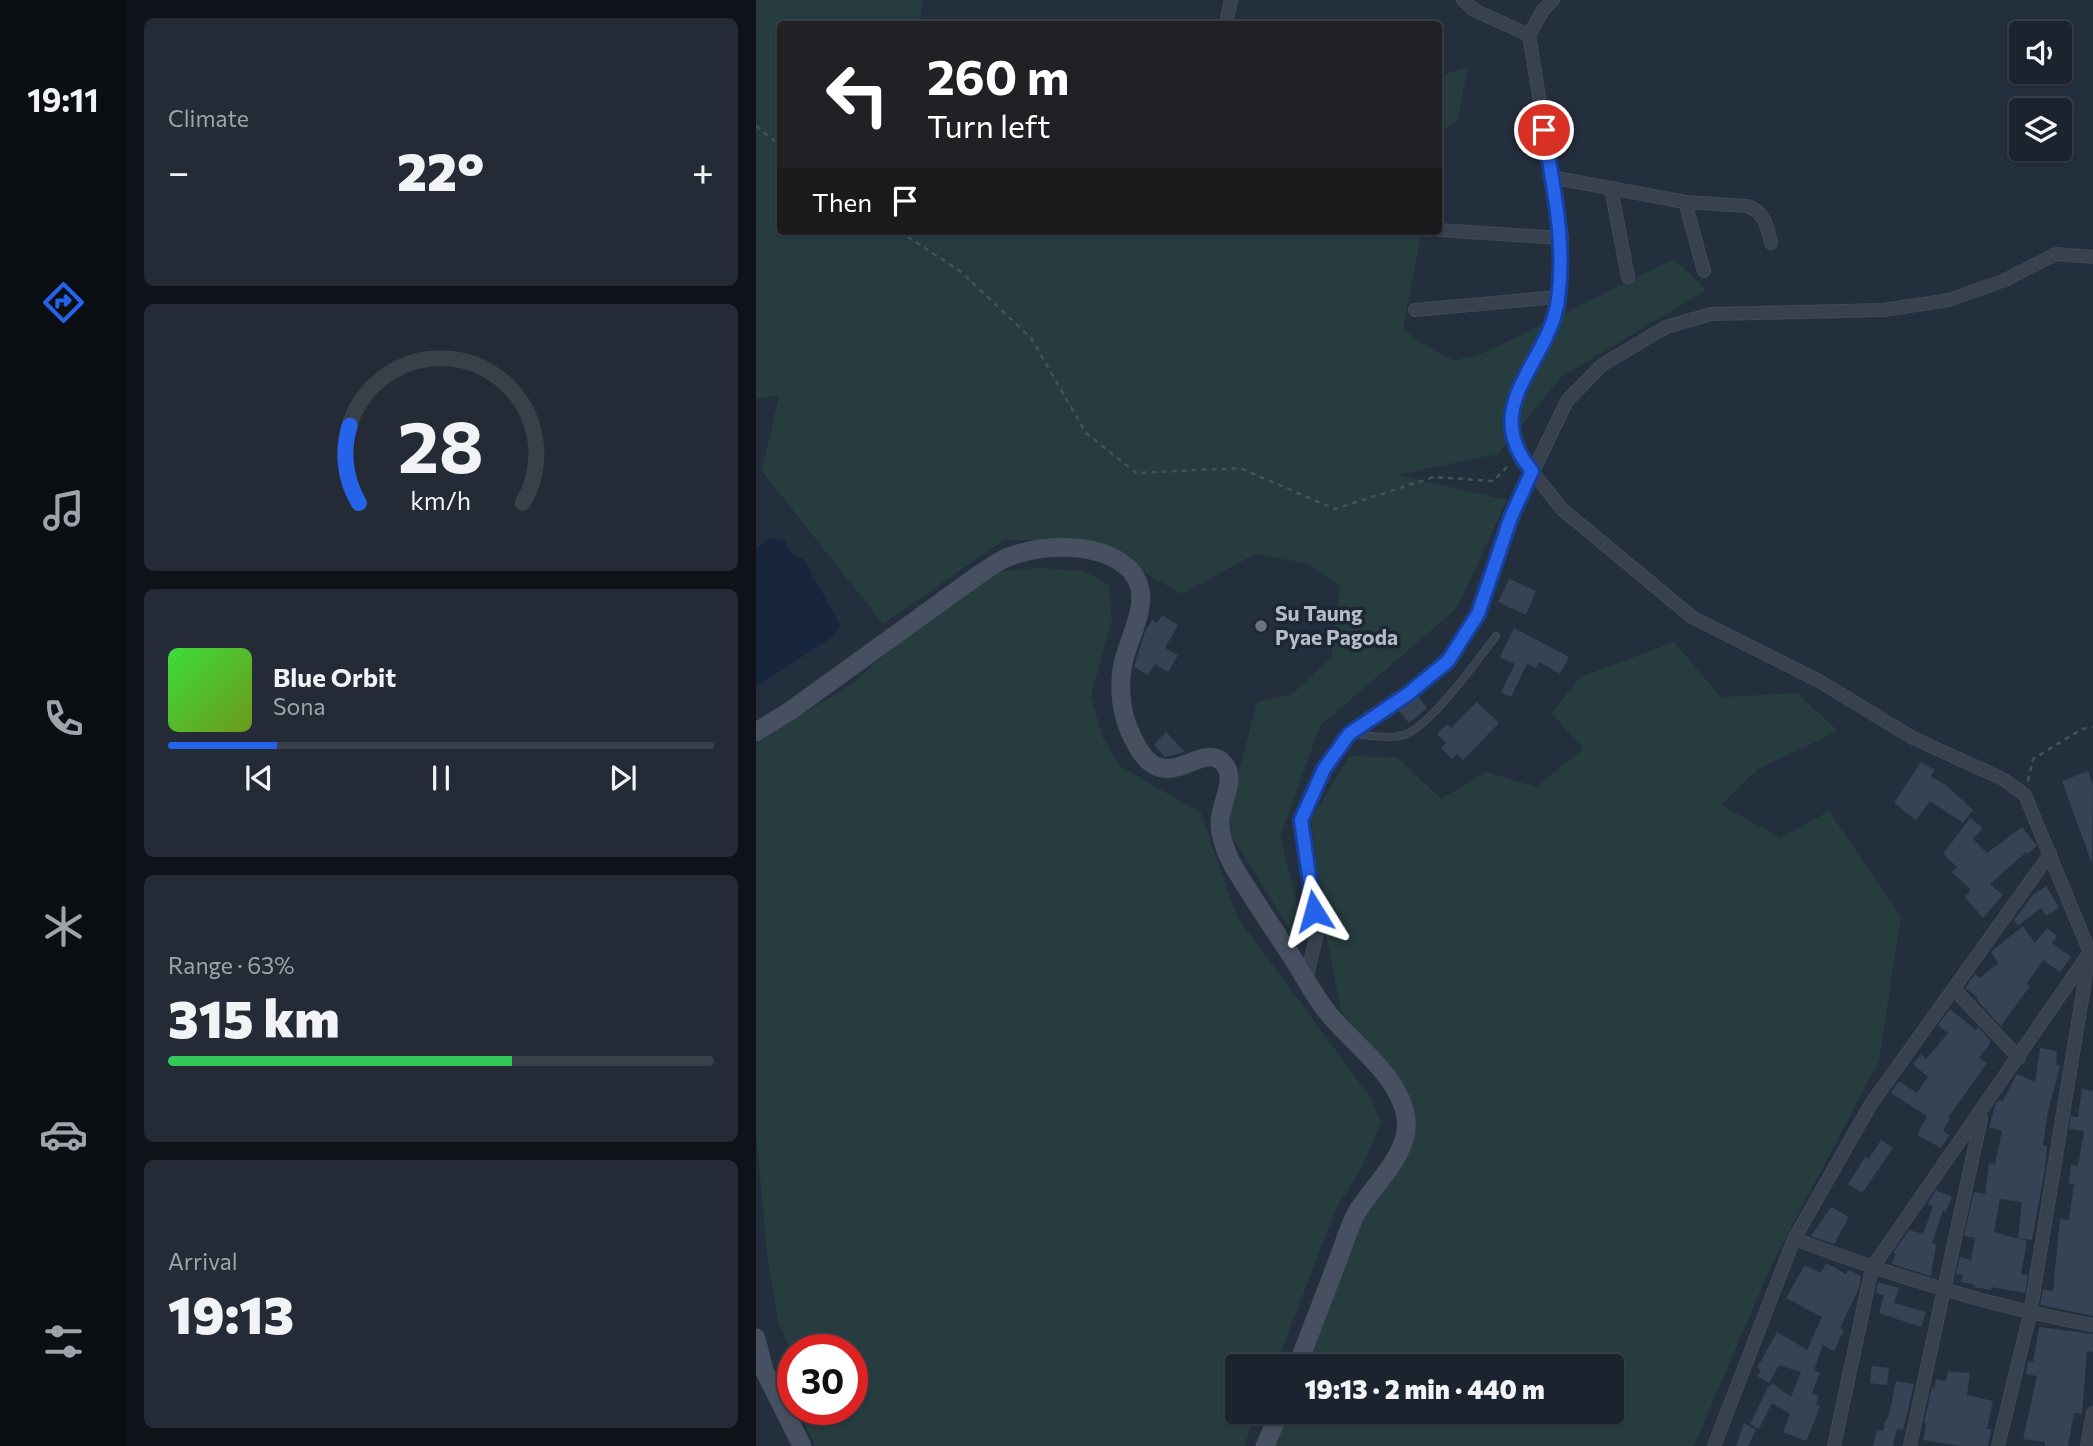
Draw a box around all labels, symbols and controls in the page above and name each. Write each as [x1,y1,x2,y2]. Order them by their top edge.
map controls [2009,21,2072,161]
button: sound [2009,21,2072,84]
text: 260 m [927,45,1069,105]
icon: left [812,49,903,140]
text: 19:11 [27,79,99,119]
button: layers [2009,98,2072,161]
pin [1514,100,1574,160]
text: Climate [168,104,249,132]
text: Turn left [927,105,1051,145]
icon: arrive [1525,111,1563,149]
text: 22° [397,138,484,202]
text: − [168,147,190,194]
text: + [692,147,714,194]
icon: arrive [886,182,924,220]
text: Then [812,186,872,217]
icon: directions [39,278,88,327]
text: 28 [398,400,484,489]
text: km/h [411,485,471,515]
icon: music [39,486,88,535]
place label: Su Taung Pyae Pagoda [1275,600,1398,649]
marker: Su Taung Pyae Pagoda [1253,618,1269,634]
text: Blue Orbit [273,661,396,692]
text: Sona [273,692,325,720]
icon: phone [39,694,88,743]
icon: previous [240,759,278,797]
icon: pause [422,759,460,797]
icon: next [604,759,642,797]
position arrow [1277,874,1351,948]
icon: climate [39,902,88,951]
text: Range · 63% [168,951,294,979]
text: 315 km [168,985,340,1049]
icon: car [39,1110,88,1159]
text: Arrival [168,1247,238,1275]
text: 19:13 [168,1281,294,1345]
icon: filters [39,1317,88,1366]
speed limit sign: 30 [777,1334,868,1425]
text: 19:13 · 2 min · 440 m [1304,1373,1545,1404]

